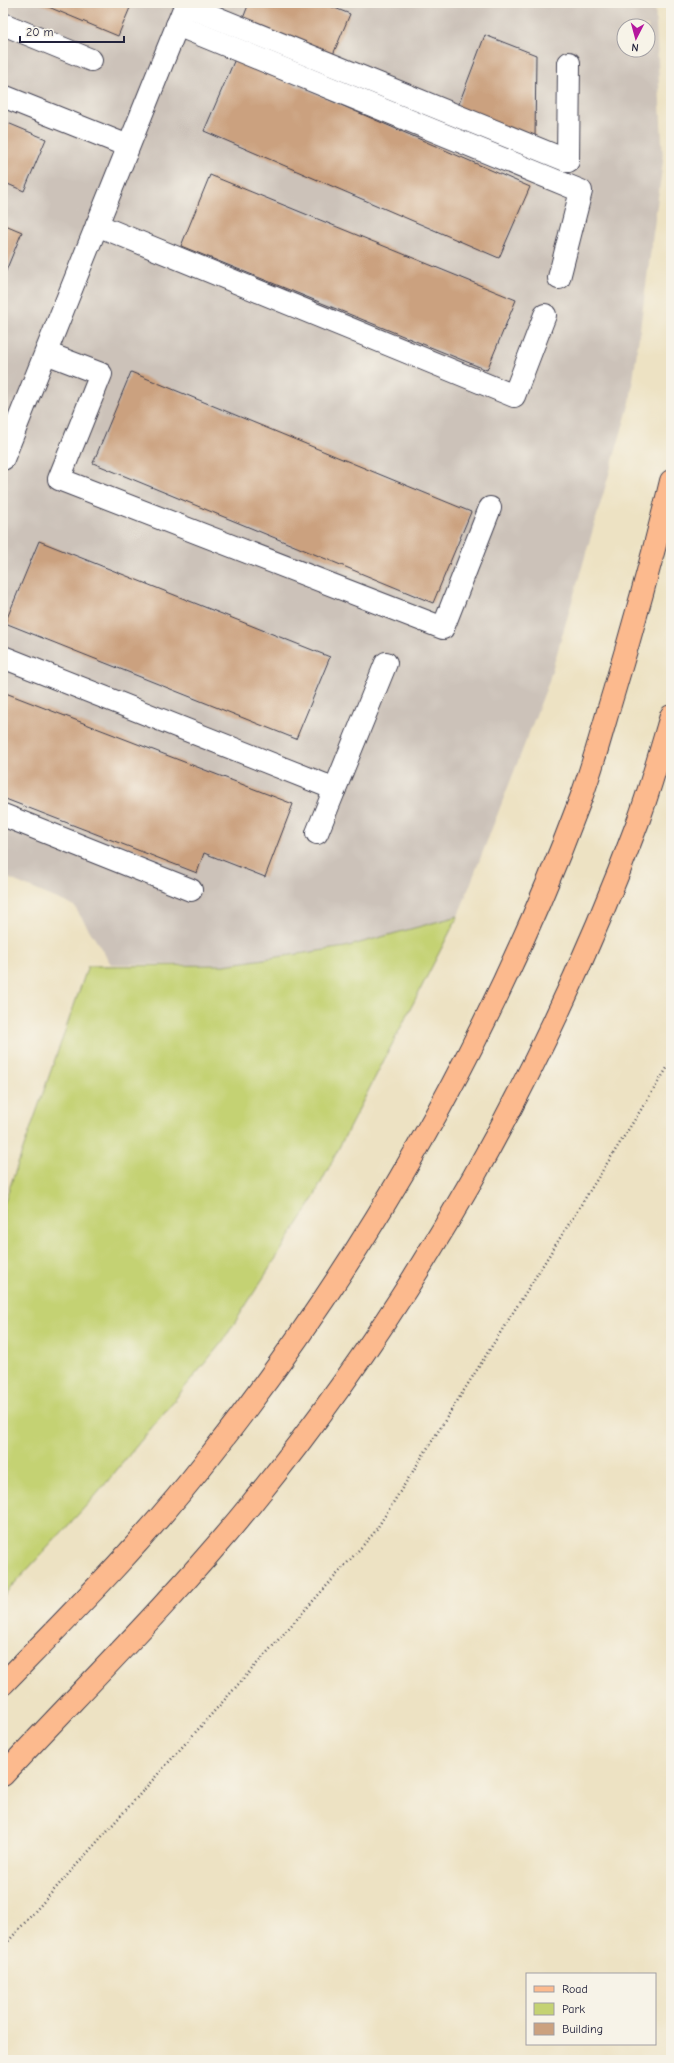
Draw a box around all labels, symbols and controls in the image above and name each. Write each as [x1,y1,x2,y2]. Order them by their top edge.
scale bar [20,18,124,44]
north arrow [616,18,656,58]
text: 20 m [26,25,54,39]
text: N [631,41,639,54]
legend [526,1973,656,2045]
text: Road [562,1982,588,1996]
text: Park [562,2002,585,2016]
text: Building [562,2022,603,2036]

